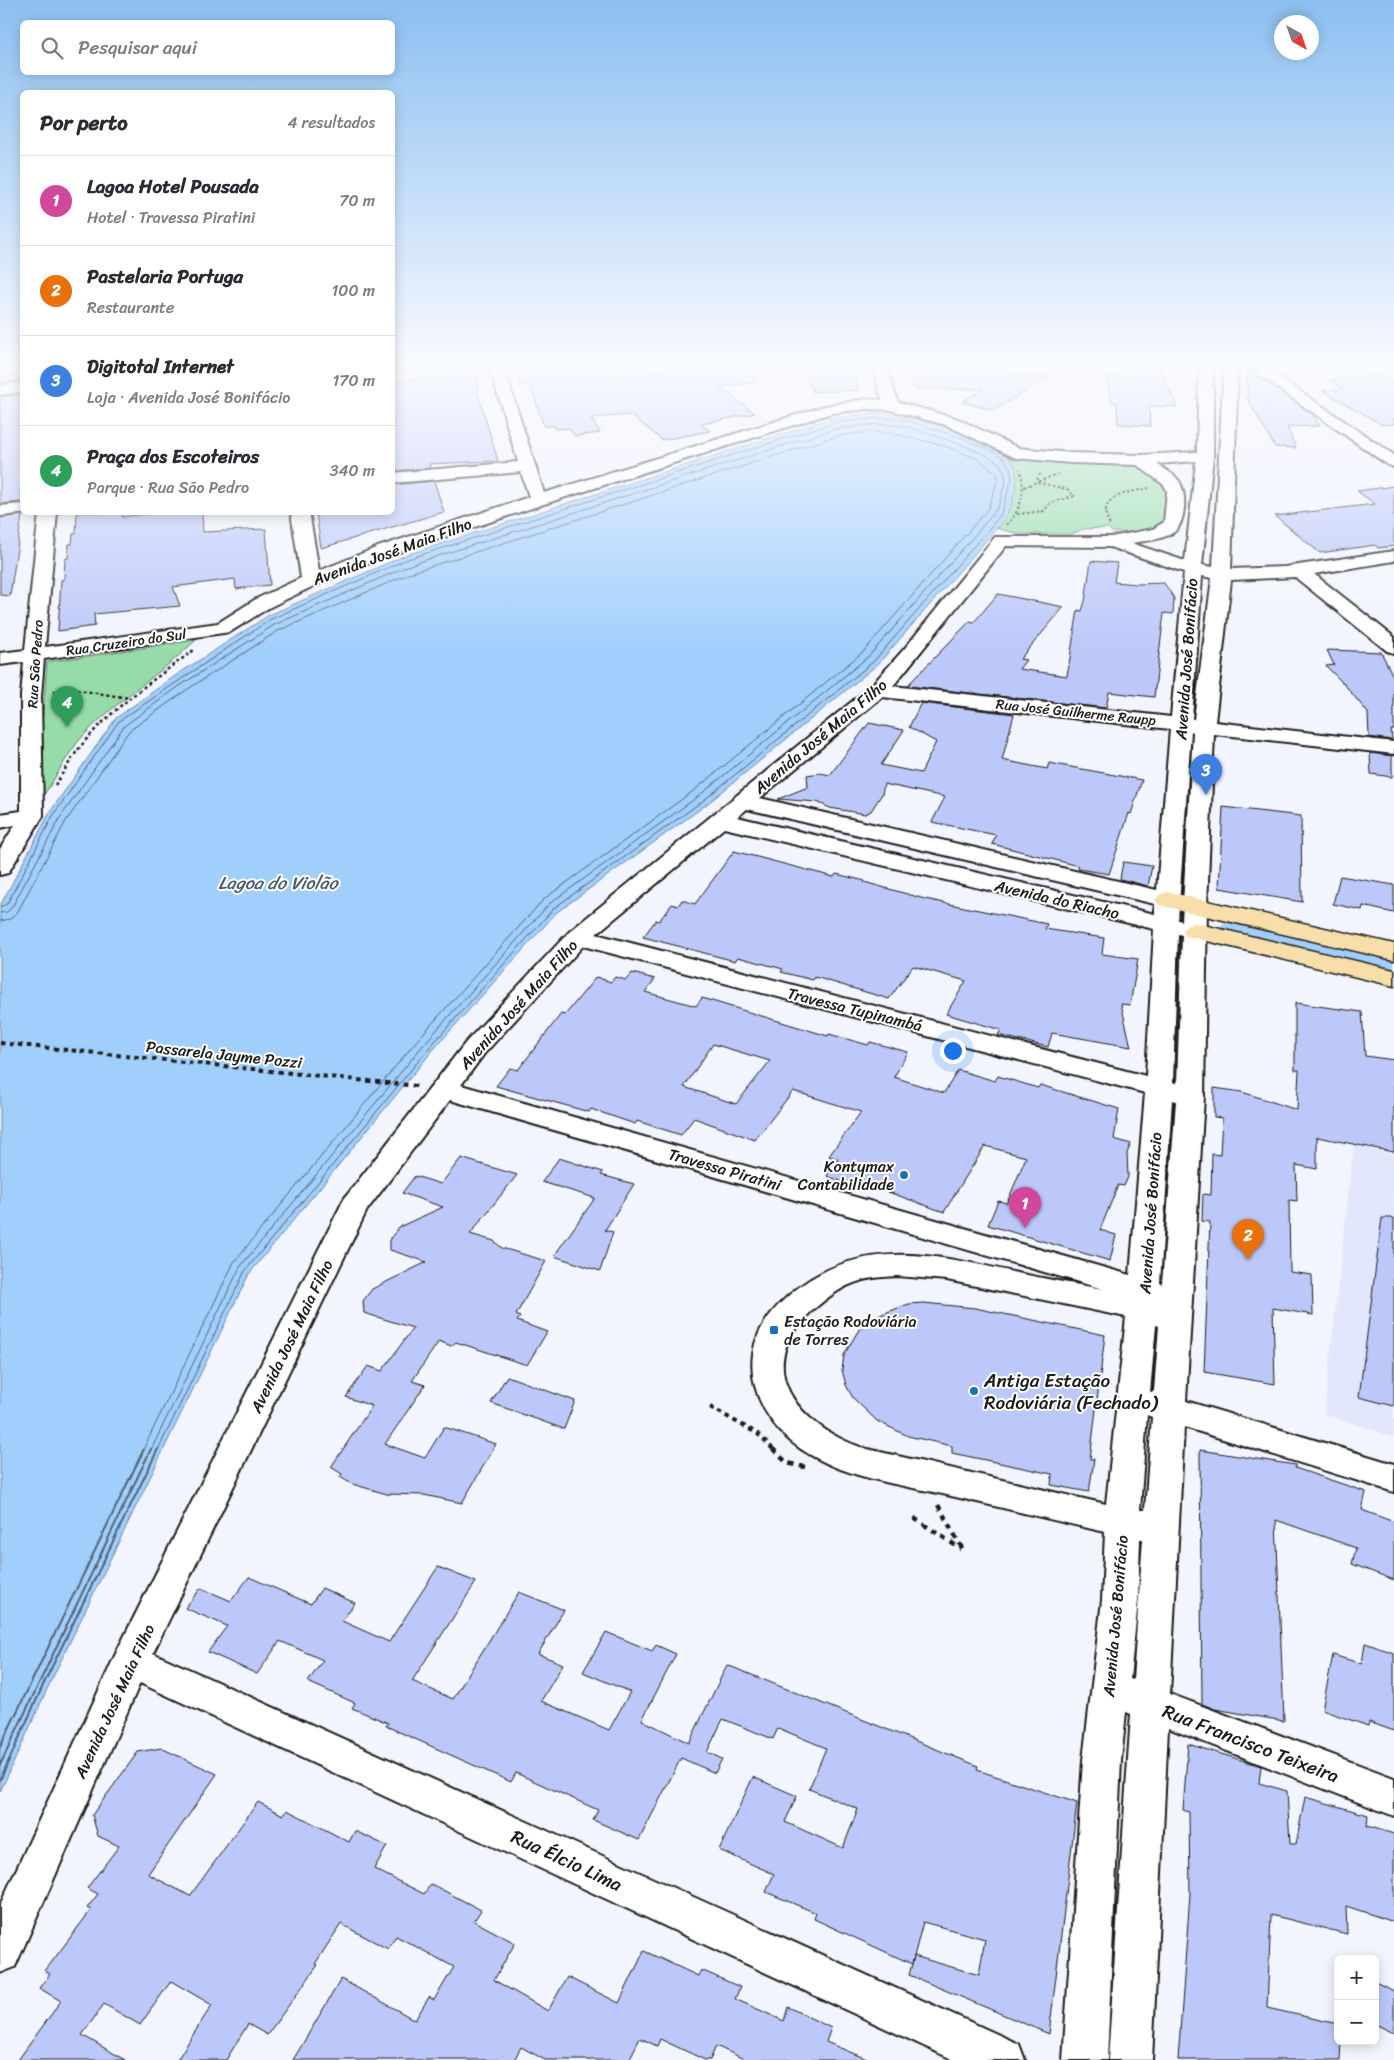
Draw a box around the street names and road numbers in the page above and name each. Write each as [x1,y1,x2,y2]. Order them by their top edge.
street label: Avenida José Maia Filho [308,509,476,594]
street label: Avenida José Bonifácio [1166,577,1207,742]
street label: Rua São Pedro [20,619,51,709]
street label: Rua Cruzeiro do Sul [64,622,189,663]
street label: Avenida José Maia Filho [746,671,894,802]
street label: Rua José Guilherme Raupp [995,692,1158,733]
street label: Avenida do Riacho [991,871,1122,928]
street label: Avenida José Maia Filho [451,932,585,1077]
street label: Travessa Tupinambá [784,979,925,1040]
street label: Passarela Jayme Pozzi [145,1032,304,1077]
street label: Avenida José Bonifácio [1130,1131,1171,1296]
street label: Travessa Piratini [665,1139,785,1200]
street label: Avenida José Maia Filho [241,1255,341,1419]
street label: Avenida José Bonifácio [1094,1534,1137,1699]
street label: Avenida José Maia Filho [65,1619,163,1784]
street label: Rua Francisco Teixeira [1158,1695,1344,1793]
street label: Rua Élcio Lima [506,1820,628,1901]

